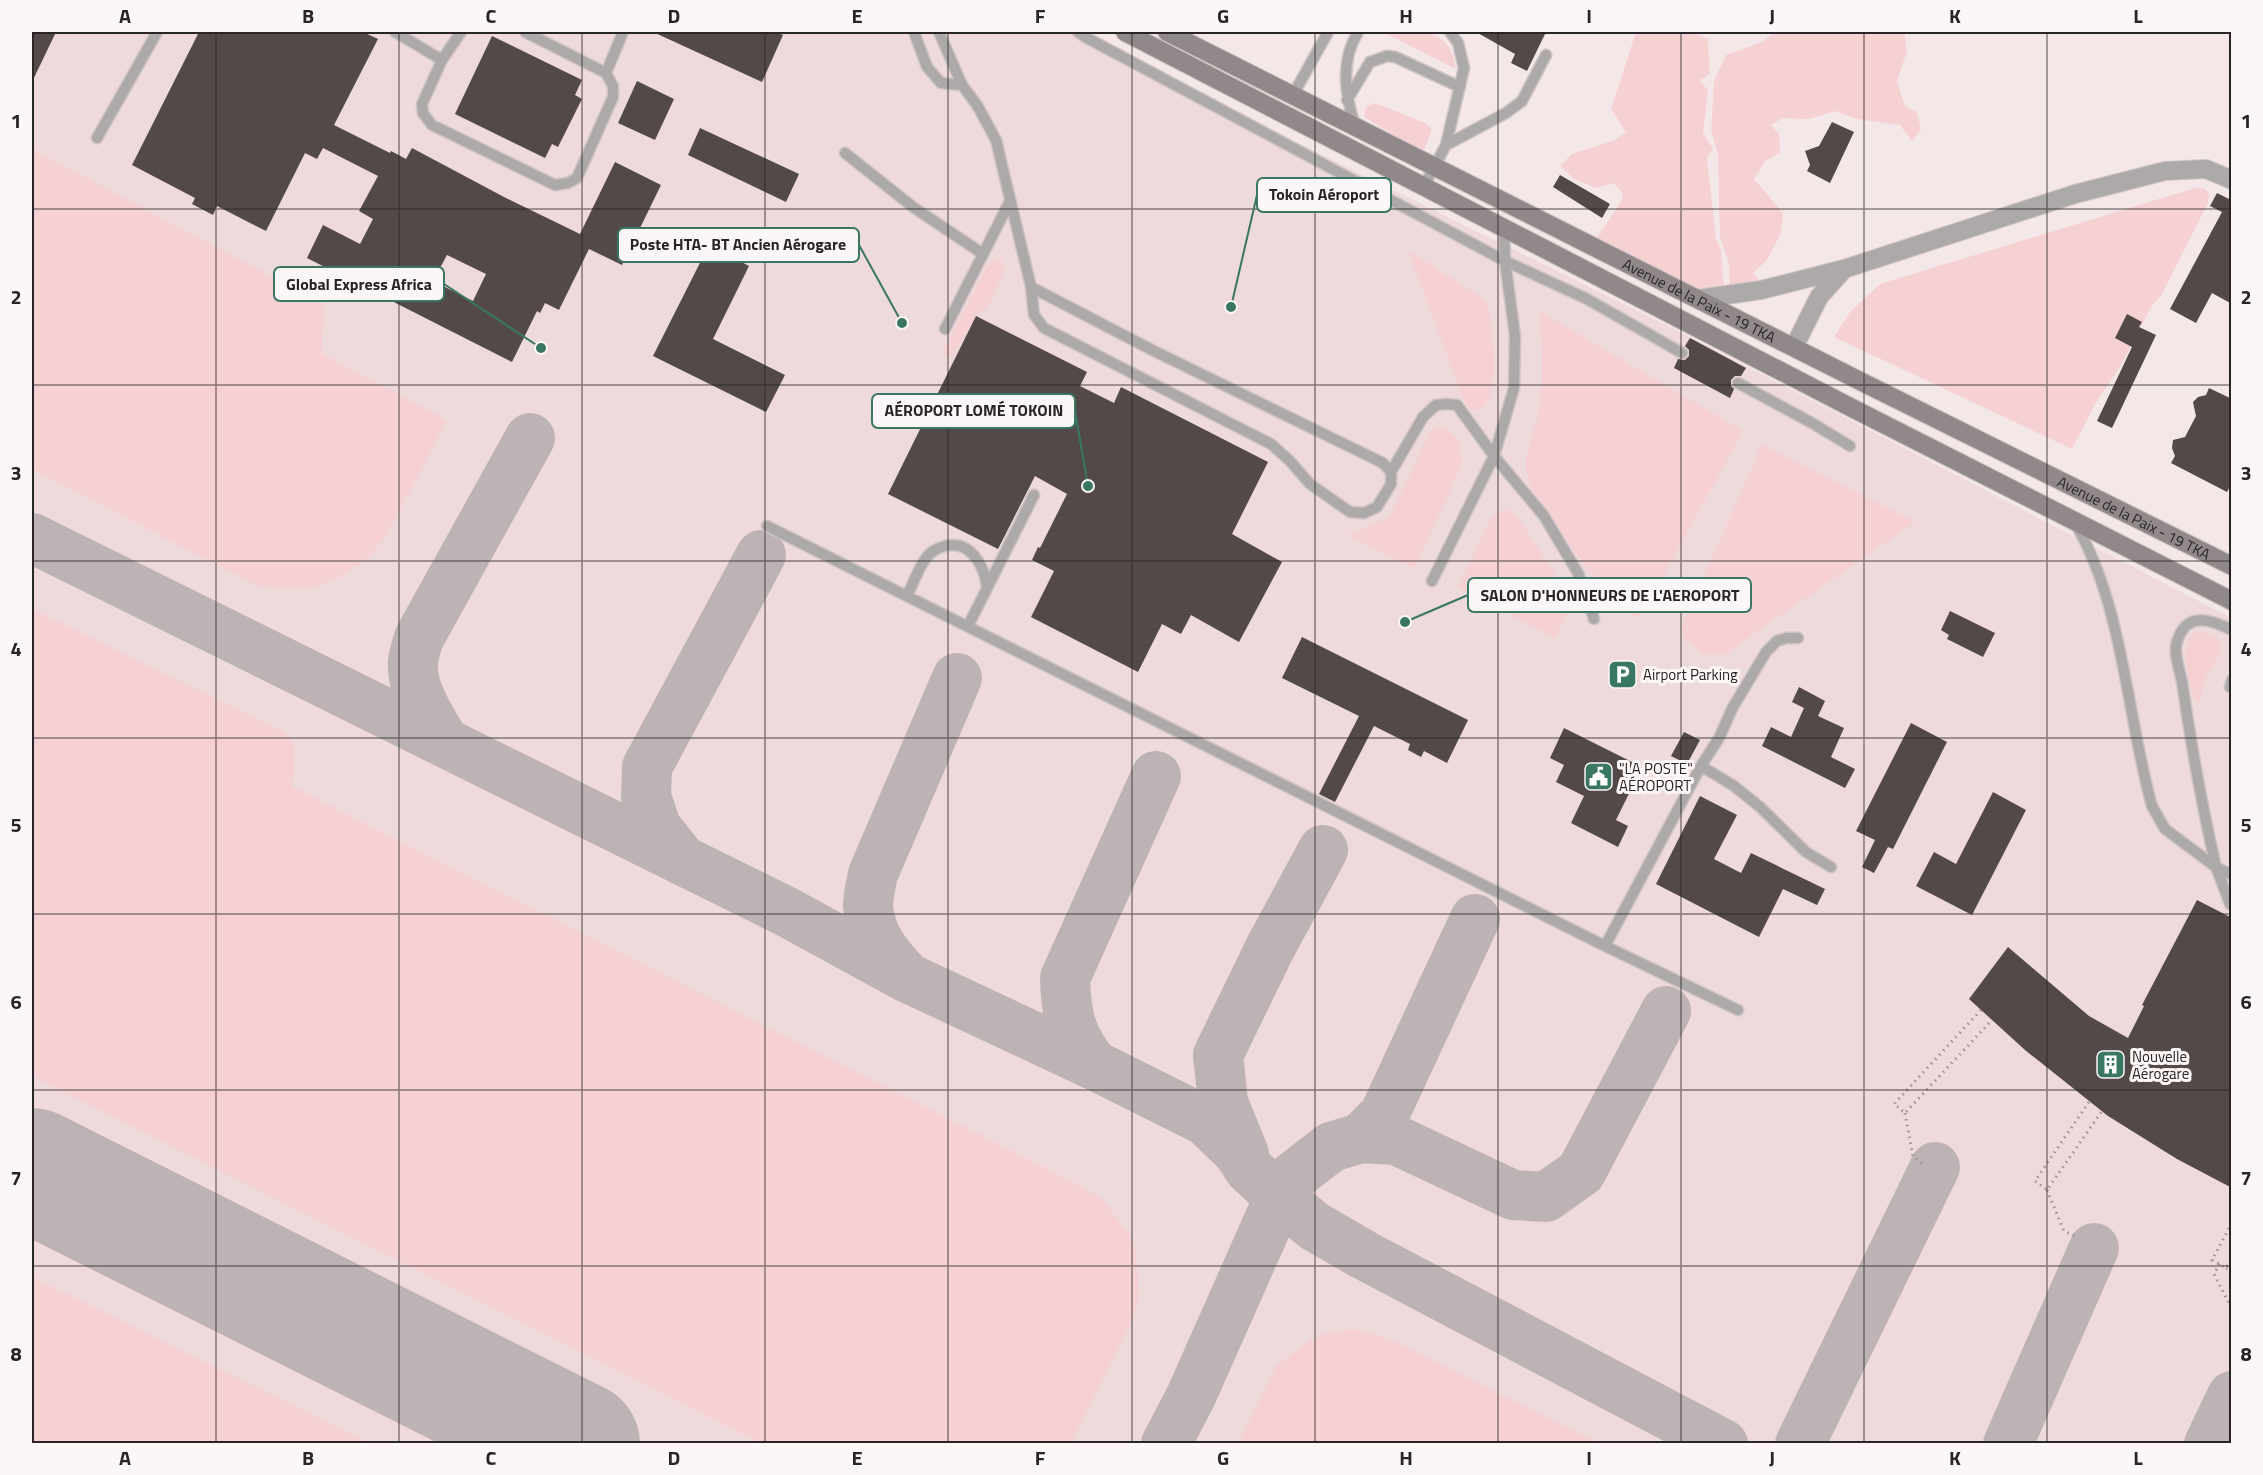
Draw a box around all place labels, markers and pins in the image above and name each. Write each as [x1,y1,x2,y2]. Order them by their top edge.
callout: Tokoin Aéroport [1257,178,1391,212]
callout: Poste HTA- BT Ancien Aérogare [618,228,859,262]
callout: Global Express Africa [274,267,444,301]
callout: AÉROPORT LOMÉ TOKOIN [872,394,1075,428]
callout: SALON D'HONNEURS DE L'AEROPORT [1468,578,1751,612]
parking icon: Airport Parking [1606,658,1638,690]
place label: Airport Parking [1643,663,1738,686]
place label: "LA POSTE" AÉROPORT [1619,757,1693,797]
public building icon: "LA POSTE" AÉROPORT [1582,761,1614,793]
place label: Nouvelle Aérogare [2132,1045,2189,1085]
building icon: Nouvelle Aérogare [2095,1049,2127,1081]

